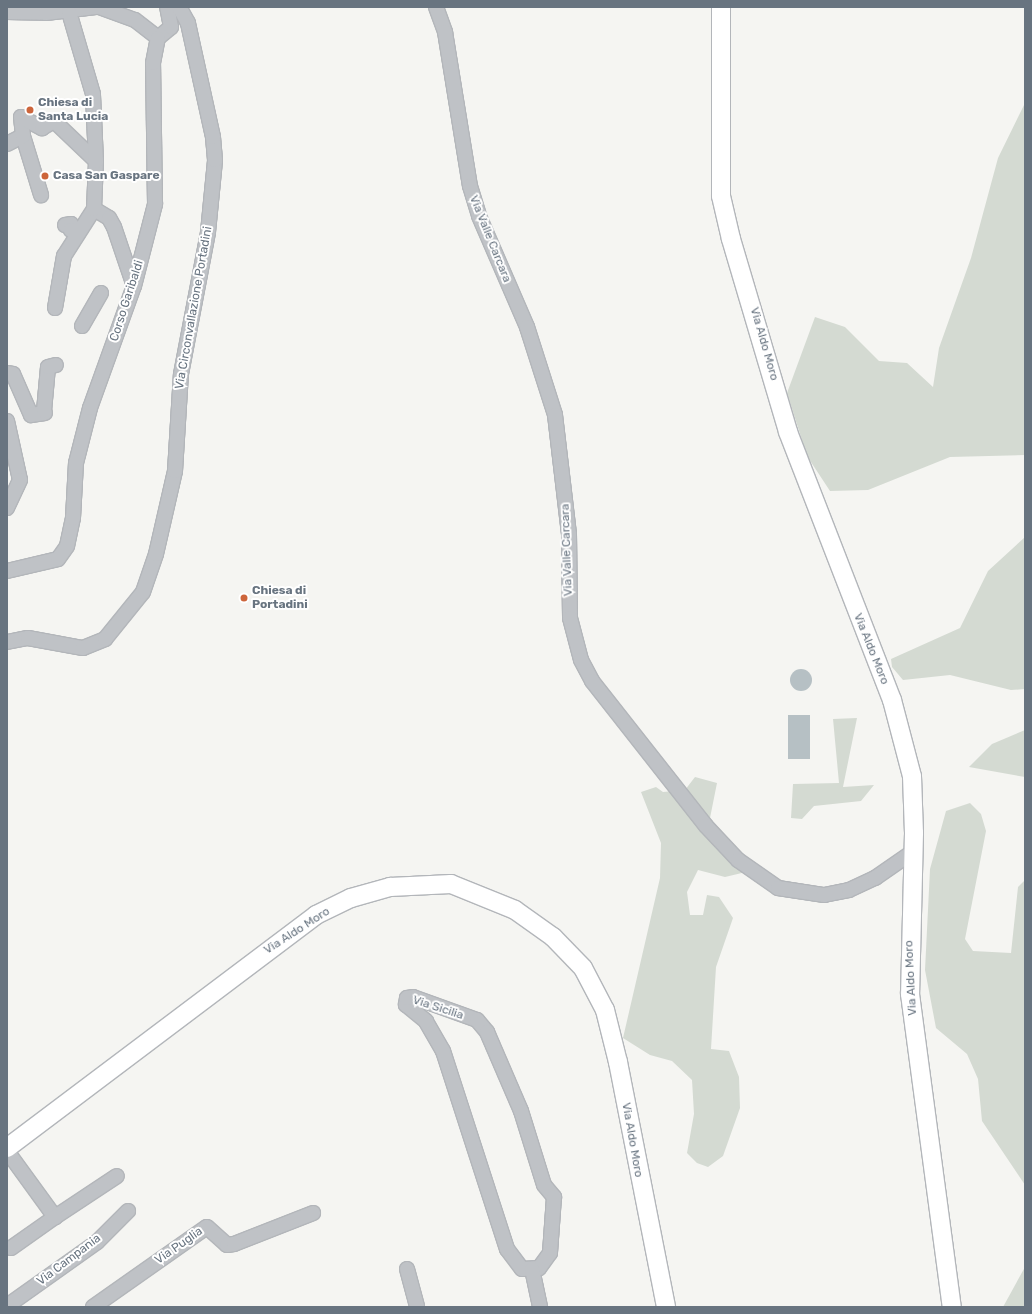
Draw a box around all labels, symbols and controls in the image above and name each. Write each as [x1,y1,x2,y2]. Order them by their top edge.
place label: Chiesa di Santa Lucia [38,96,108,124]
marker: Chiesa di Santa Lucia [25,105,35,115]
place label: Casa San Gaspare [53,169,160,183]
marker: Casa San Gaspare [40,171,50,181]
street label: Via Valle Carcara [466,193,514,285]
street label: Via Circonvallazione Portadini [173,225,215,391]
street label: Corso Garibaldi [107,259,147,343]
street label: Via Aldo Moro [747,306,781,382]
street label: Via Valle Carcara [558,503,576,597]
place label: Chiesa di Portadini [252,584,308,612]
marker: Chiesa di Portadini [239,593,249,603]
street label: Via Aldo Moro [850,611,892,687]
street label: Via Aldo Moro [261,904,333,958]
street label: Via Aldo Moro [902,940,920,1016]
street label: Via Sicilia [411,993,465,1023]
street label: Via Aldo Moro [618,1101,646,1179]
street label: Via Puglia [152,1224,206,1268]
street label: Via Campania [34,1231,104,1289]

